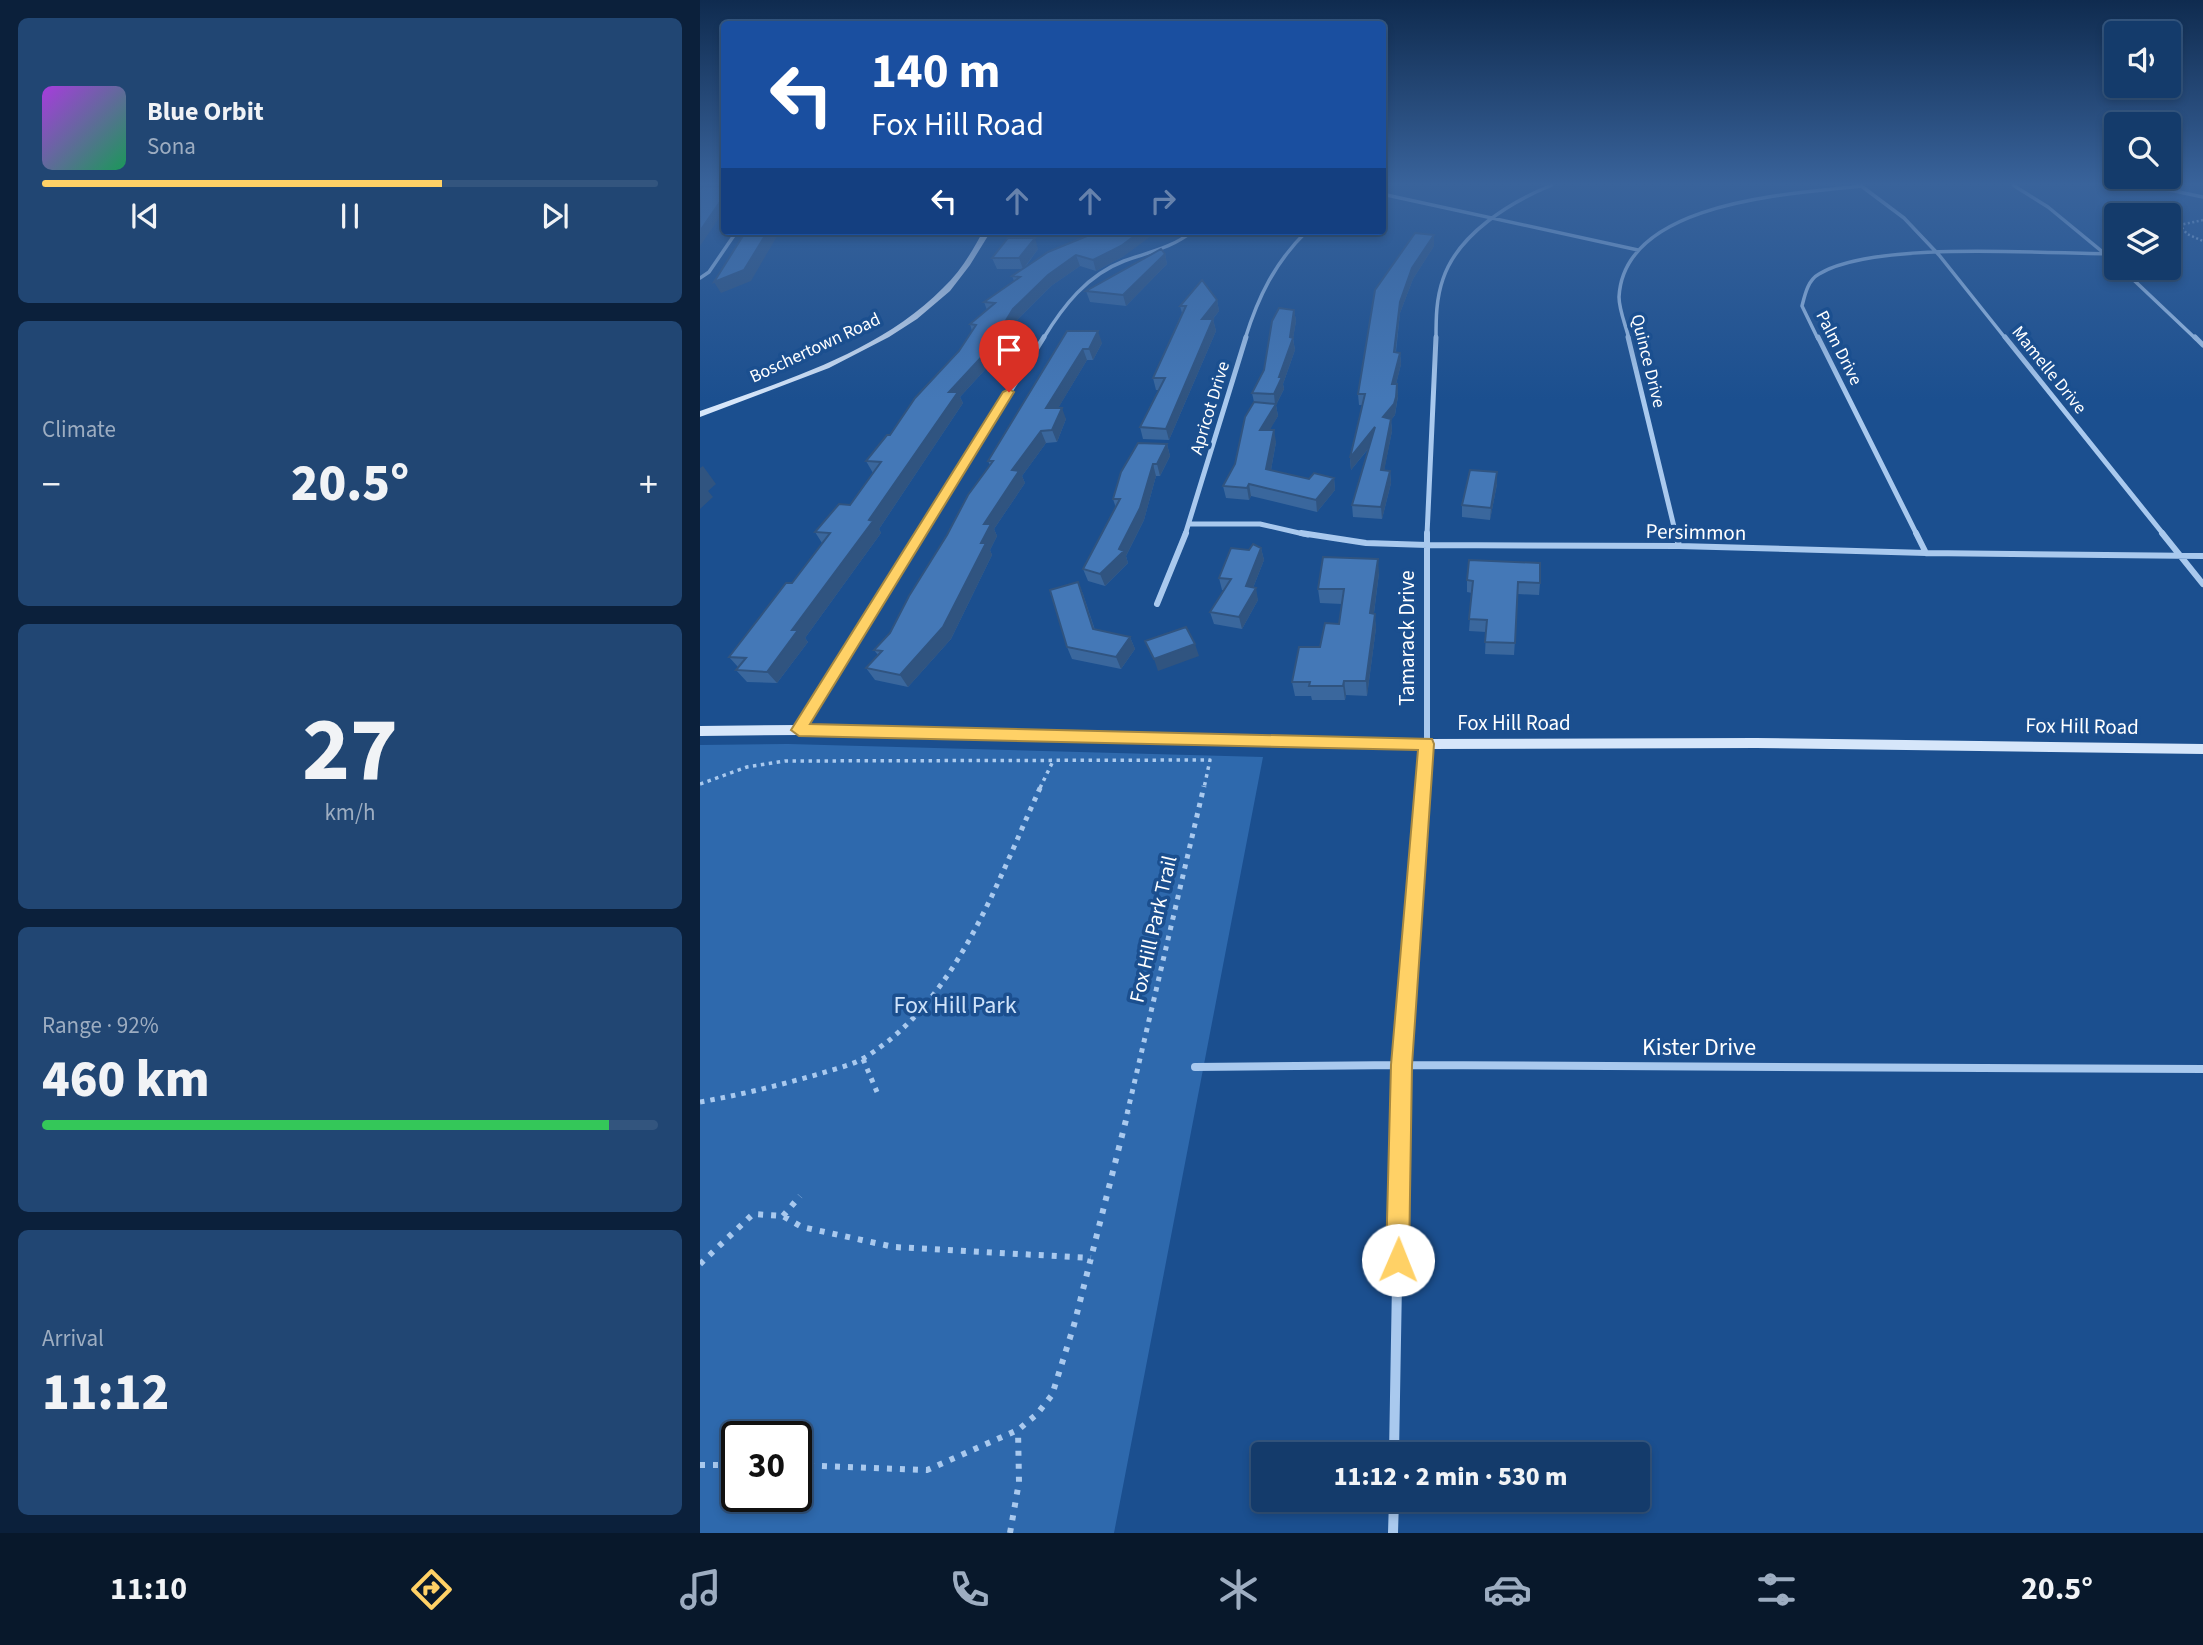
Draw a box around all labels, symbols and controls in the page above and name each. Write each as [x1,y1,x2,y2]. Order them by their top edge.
map controls [2104,21,2181,280]
button: sound [2104,21,2181,98]
text: 140 m [871,37,1000,107]
icon: left [756,49,847,140]
text: Blue Orbit [147,93,264,130]
text: Fox Hill Road [871,102,1044,148]
button: search [2104,112,2181,189]
text: Sona [147,130,196,163]
icon: left [925,182,963,220]
icon: ahead [998,182,1036,220]
icon: ahead [1071,182,1109,220]
icon: right [1144,182,1182,220]
icon: previous [126,197,164,235]
icon: pause [331,197,369,235]
icon: next [536,197,574,235]
button: layers [2104,203,2181,280]
street label: Palm Drive [1810,306,1868,390]
street label: Boschertown Road [746,307,884,389]
street label: Quince Drive [1624,312,1672,410]
pin [979,320,1039,392]
street label: Mamelle Drive [2006,321,2092,419]
icon: arrive [990,331,1028,369]
street label: Apricot Drive [1184,358,1236,458]
text: Climate [42,413,116,446]
text: 20.5° [291,447,409,521]
text: − [42,458,61,512]
text: + [639,458,658,512]
street label: Persimmon [1645,516,1747,548]
street label: Tamarack Drive [1392,570,1422,706]
text: 27 [302,686,398,815]
street label: Fox Hill Road [1457,708,1571,738]
street label: Fox Hill Road [2025,710,2139,742]
text: km/h [324,796,376,829]
street label: Fox Hill Park Trail [1122,853,1184,1005]
park label: Fox Hill Park [893,988,1017,1023]
text: Range · 92% [42,1009,159,1042]
street label: Kister Drive [1642,1030,1756,1065]
text: 460 km [42,1043,210,1117]
position arrow [1361,1223,1435,1297]
text: Arrival [42,1322,104,1355]
text: 11:12 [42,1356,169,1430]
speed limit sign: 30 [721,1421,812,1512]
text: 11:12 · 2 min · 530 m [1334,1458,1567,1495]
icon: directions [407,1565,456,1614]
icon: music [676,1565,725,1614]
icon: phone [945,1565,994,1614]
icon: climate [1214,1565,1263,1614]
icon: car [1483,1565,1532,1614]
icon: filters [1752,1565,1801,1614]
text: 11:10 [110,1566,187,1612]
text: 20.5° [2021,1566,2093,1612]

